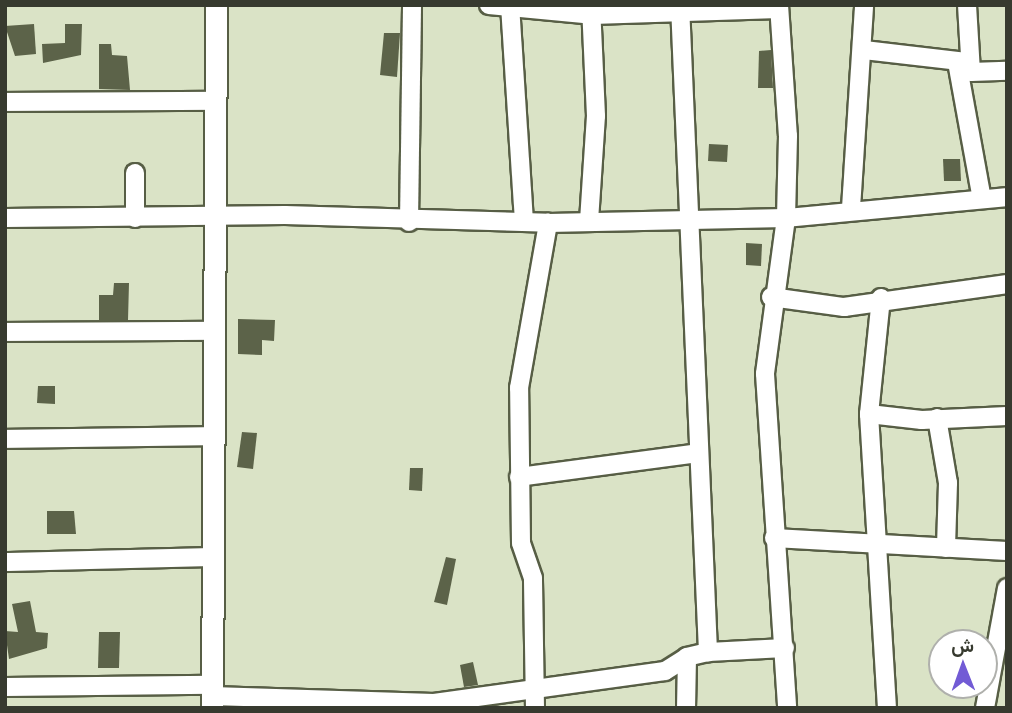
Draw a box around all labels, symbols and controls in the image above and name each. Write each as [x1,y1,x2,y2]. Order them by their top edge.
north arrow [928,629,998,699]
text: ش [951,633,974,656]

